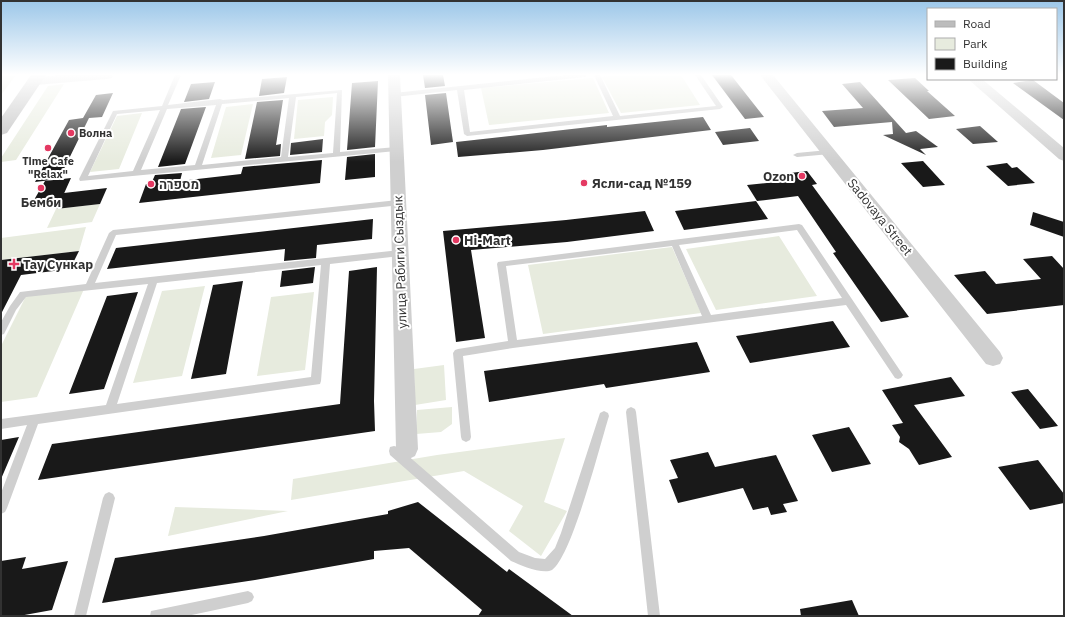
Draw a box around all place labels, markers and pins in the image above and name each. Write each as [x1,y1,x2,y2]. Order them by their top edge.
place label: Волна [79,126,112,140]
marker: Волна [66,128,76,138]
marker: Time Cafe "Relax" [43,143,53,153]
place label: Time Cafe "Relax" [22,154,74,181]
place label: Ozon [763,168,794,185]
marker: Ozon [797,171,807,181]
place label: Ясли-сад №159 [592,175,692,192]
place label: מספרה [159,176,199,193]
marker: Ясли-сад №159 [579,178,589,188]
marker: מספרה [146,179,156,189]
marker: Бемби [36,183,46,193]
place label: Бемби [21,194,61,211]
place label: Hi-Mart [464,232,511,249]
marker: Hi-Mart [451,235,461,245]
place label: Тау Сункар [23,256,93,273]
marker: Тау Сункар [8,258,20,270]

